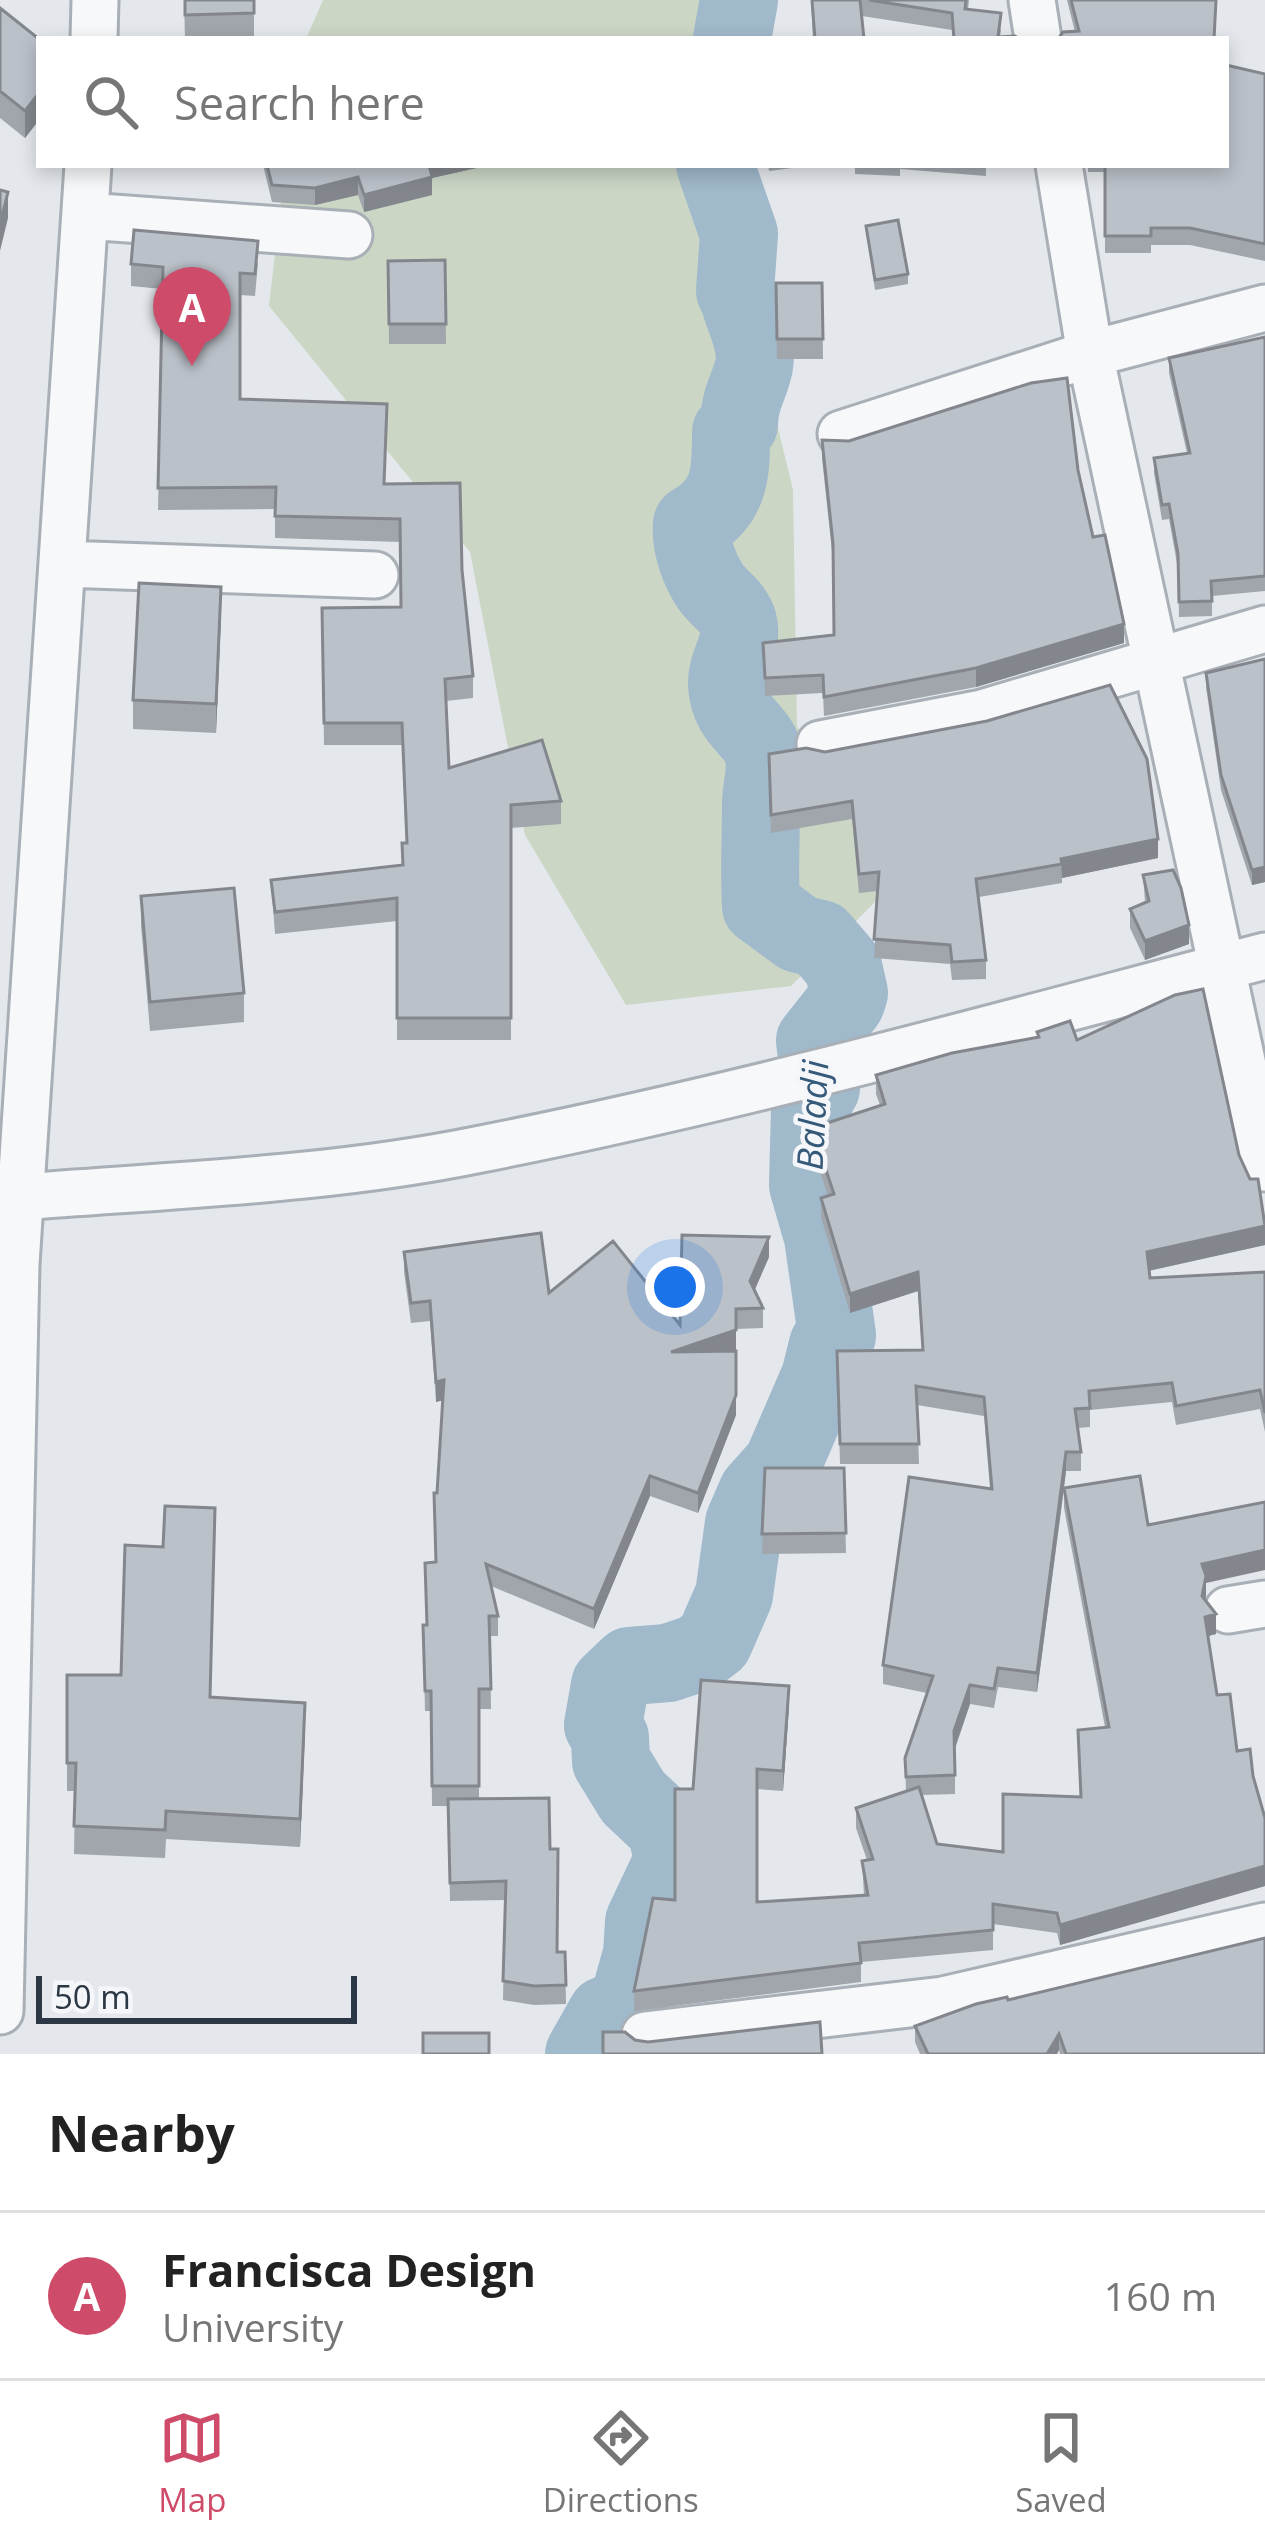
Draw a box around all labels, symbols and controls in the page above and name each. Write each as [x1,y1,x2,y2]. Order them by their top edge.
search box [36,36,1229,168]
icon: search [78,69,144,135]
text: Search here [174,72,425,133]
pin: A [153,267,231,366]
water label: Baladji [785,1058,839,1171]
your location [645,1257,705,1317]
scale bar [36,1970,357,2023]
text: 50 m [54,1974,131,2019]
text: Nearby [48,2097,235,2167]
text: Francisca Design [162,2239,536,2300]
text: A [74,2269,100,2322]
text: 160 m [1104,2269,1217,2322]
text: University [162,2300,343,2353]
tab: Map [158,2405,226,2522]
tab: Directions [543,2405,699,2522]
tab: Saved [1015,2405,1107,2522]

